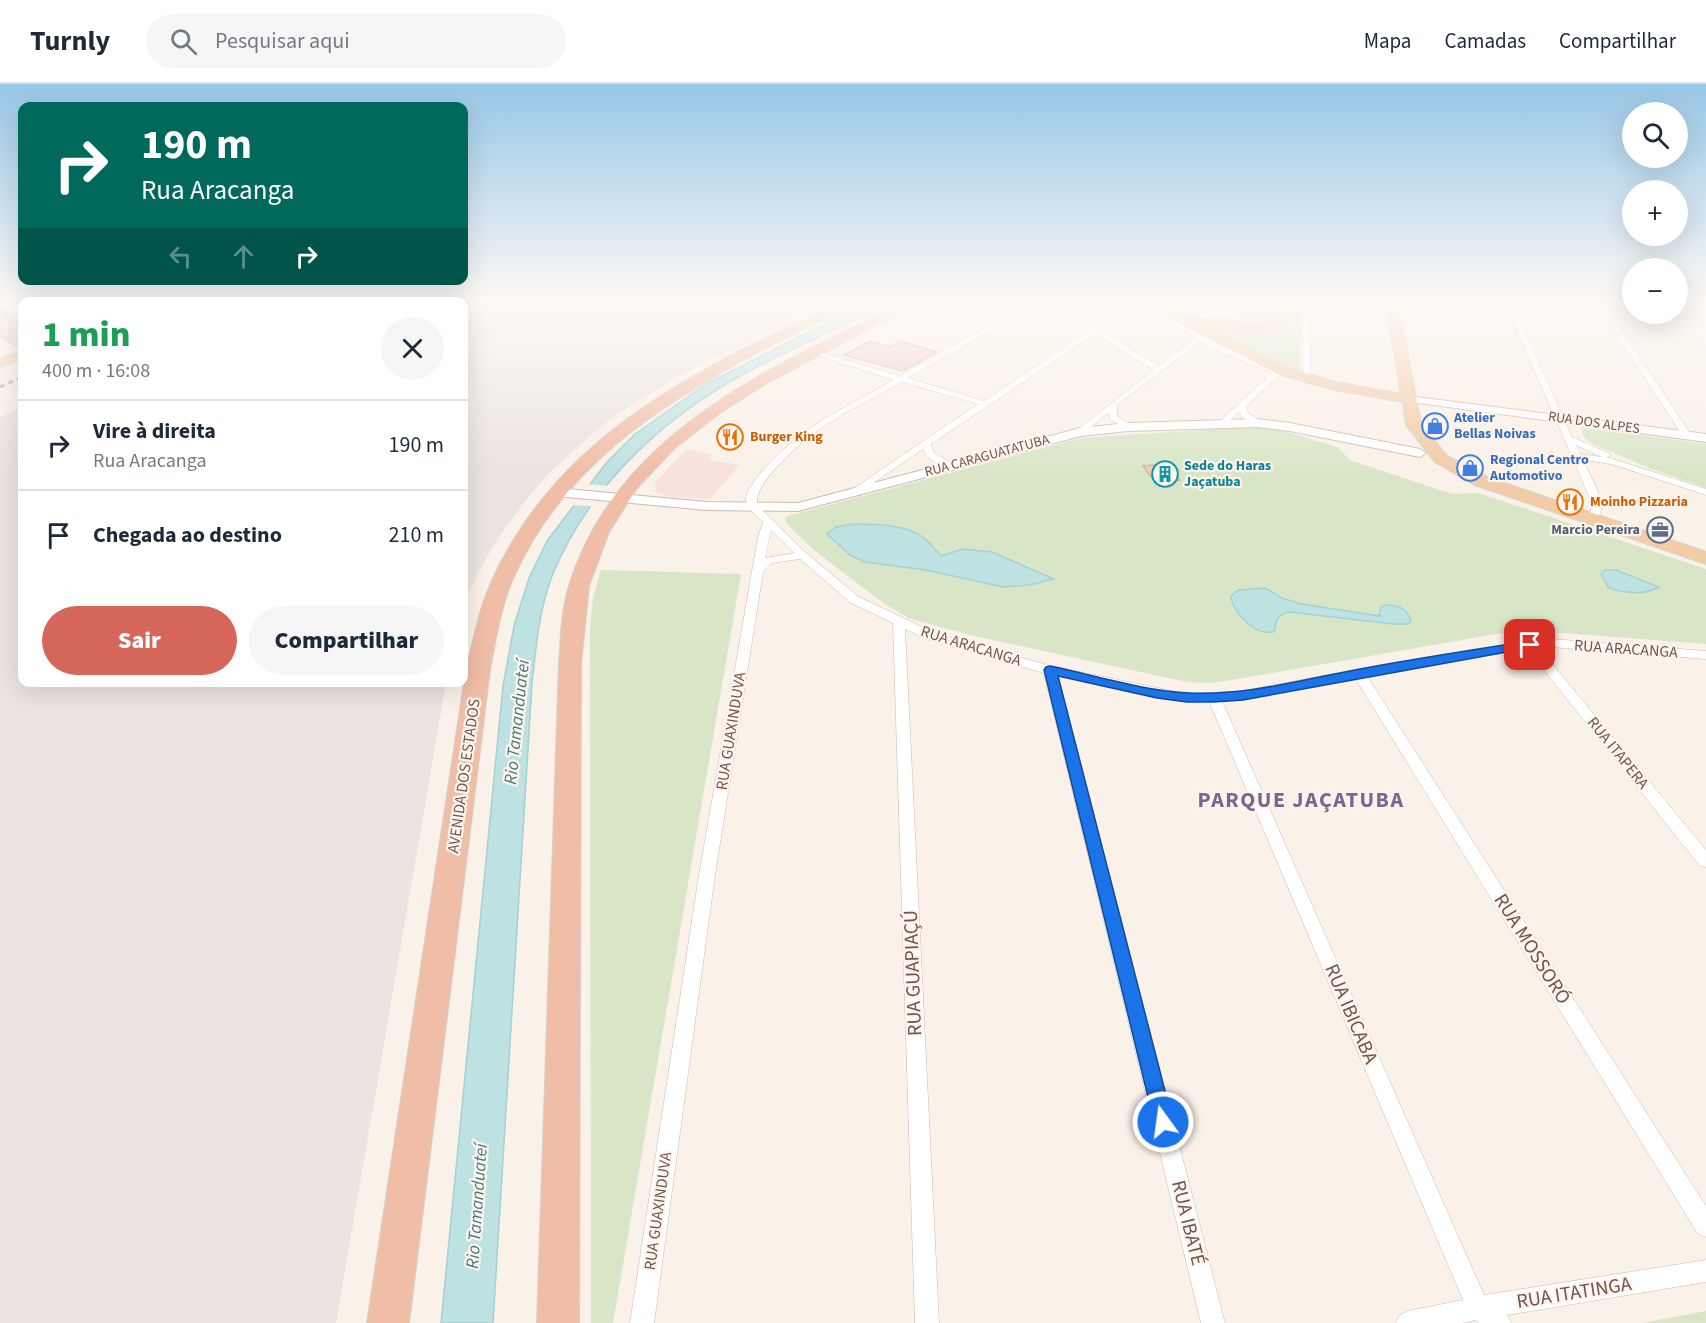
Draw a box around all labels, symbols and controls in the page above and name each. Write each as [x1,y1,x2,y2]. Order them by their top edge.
search box [146,14,566,68]
text: Turnly [30,21,110,61]
icon: search [167,25,200,58]
text: Pesquisar aqui [215,25,350,57]
text: Mapa [1364,26,1411,56]
text: Camadas [1444,26,1526,56]
text: Compartilhar [1559,26,1676,56]
map controls [1622,102,1688,324]
button: search [1622,102,1688,168]
text: 190 m [141,115,252,175]
icon: right [42,126,120,204]
text: Rua Aracanga [141,171,294,210]
button: + [1622,180,1688,246]
icon: left [164,240,197,273]
icon: ahead [227,240,260,273]
icon: right [290,240,323,273]
button: − [1622,258,1688,324]
text: 1 min [42,309,130,360]
button: close [381,317,444,380]
text: 400 m · 16:08 [42,357,150,385]
street label: RUA DOS ALPES [1547,407,1641,439]
place label: Atelier Bellas Noivas [1453,408,1536,444]
shop icon: Atelier Bellas Noivas [1420,411,1450,441]
text: Vire à direita [93,415,216,447]
restaurant icon: Burger King [715,422,745,452]
place label: Burger King [750,427,823,447]
icon: right [42,429,75,462]
text: 190 m [389,429,444,461]
street label: RUA CARAGUATATUBA [922,430,1052,482]
text: Rua Aracanga [93,447,207,475]
place label: Regional Centro Automotivo [1489,450,1589,486]
shop icon: Regional Centro Automotivo [1455,453,1485,483]
place label: Sede do Haras Jaçatuba [1184,456,1271,492]
building icon: Sede do Haras Jaçatuba [1150,459,1180,489]
restaurant icon: Moinho Pizzaria [1555,487,1585,517]
place label: Moinho Pizzaria [1590,492,1688,512]
office icon: Marcio Pereira [1645,515,1675,545]
icon: arrive [42,519,75,552]
text: Chegada ao destino [93,519,282,551]
text: 210 m [389,519,444,551]
place label: Marcio Pereira [1551,520,1640,540]
button: Sair [42,606,237,675]
button: Compartilhar [249,606,444,675]
pin [1504,619,1555,670]
street label: RUA ARACANGA [918,620,1024,672]
icon: arrive [1513,628,1546,661]
street label: RUA ARACANGA [1573,634,1679,664]
water label: Rio Tamanduateí [498,656,536,786]
street label: RUA GUAXINDUVA [711,670,751,792]
street label: AVENIDA DOS ESTADOS [442,697,486,855]
street label: RUA ITAPERA [1582,712,1654,794]
district label: PARQUE JAÇATUBA [1197,784,1405,816]
street label: RUA MOSSORÓ [1487,888,1577,1010]
street label: RUA GUAPIAÇÚ [897,910,929,1036]
street label: RUA IBICABA [1317,960,1385,1068]
position arrow [1131,1090,1195,1154]
water label: Rio Tamanduateí [460,1140,494,1269]
street label: RUA GUAXINDUVA [639,1150,677,1272]
street label: RUA IBATÉ [1164,1177,1212,1269]
street label: RUA ITATINGA [1515,1270,1634,1316]

